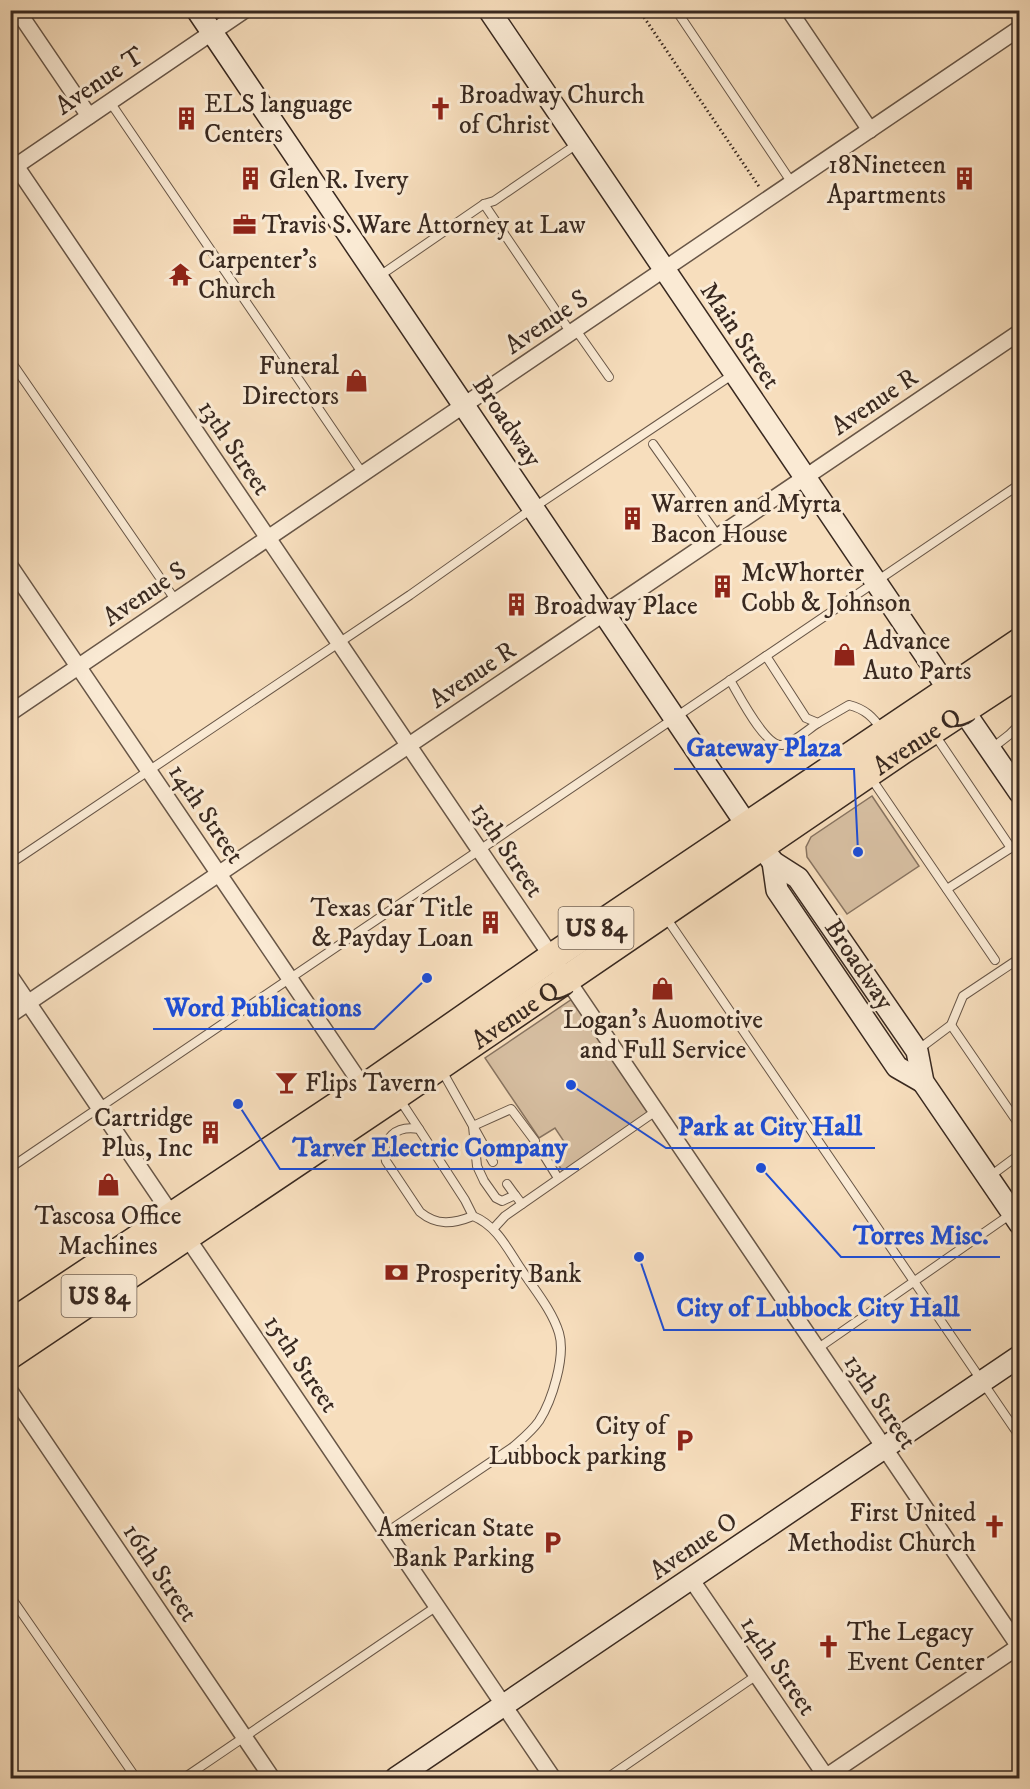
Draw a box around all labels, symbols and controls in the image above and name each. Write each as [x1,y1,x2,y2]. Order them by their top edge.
street label: Avenue T [49,39,151,123]
place label: Broadway Church of Christ [459,79,645,142]
place label: ELS language Centers [204,88,352,151]
church icon: Broadway Church of Christ [428,96,454,122]
building icon: ELS language Centers [173,105,199,131]
place label: 18Nineteen Apartments [827,149,946,212]
place label: Glen R. Ivery [269,164,409,197]
building icon: Glen R. Ivery [238,166,264,192]
building icon: 18Nineteen Apartments [951,166,977,192]
place label: Travis S. Ware Attorney at Law [262,209,586,242]
office icon: Travis S. Ware Attorney at Law [231,211,257,237]
place label: Carpenter's Church [198,244,317,307]
temple icon: Carpenter's Church [167,261,193,287]
street label: Main Street [692,276,788,396]
street label: Avenue S [499,282,595,362]
place label: Funeral Directors [242,350,339,413]
street label: Avenue R [825,361,925,443]
shop icon: Funeral Directors [344,367,370,393]
street label: Broadway [464,370,549,474]
street label: 13th Street [190,394,278,502]
place label: Warren and Myrta Bacon House [650,488,841,551]
building icon: Warren and Myrta Bacon House [620,505,646,531]
street label: Avenue S [97,554,193,634]
place label: McWhorter Cobb & Johnson [741,557,911,620]
building icon: McWhorter Cobb & Johnson [710,574,736,600]
place label: Broadway Place [534,590,698,623]
building icon: Broadway Place [503,592,529,618]
place label: Advance Auto Parts [863,625,971,688]
street label: Avenue R [423,634,523,716]
shop icon: Advance Auto Parts [832,642,858,668]
street label: Avenue Q [867,694,978,784]
callout: Gateway Plaza [674,724,854,769]
text: Gateway Plaza [686,731,842,765]
street label: 14th Street [160,758,251,870]
street label: 13th Street [463,796,551,904]
place label: Texas Car Title & Payday Loan [311,892,473,955]
road number: US 84 [558,907,634,949]
building icon: Texas Car Title & Payday Loan [478,909,504,935]
street label: Broadway [816,913,901,1017]
street label: Avenue Q [465,967,576,1058]
shop icon: Logan's Auomotive and Full Service [650,975,676,1001]
callout: Word Publications [153,984,374,1029]
text: Word Publications [164,991,361,1025]
place label: Logan's Auomotive and Full Service [563,1004,763,1067]
place label: Flips Tavern [305,1067,437,1100]
bar icon: Flips Tavern [274,1069,300,1095]
place label: Cartridge Plus, Inc [94,1102,193,1165]
callout: Park at City Hall [666,1103,875,1148]
text: Park at City Hall [678,1110,863,1144]
building icon: Cartridge Plus, Inc [198,1119,224,1145]
callout: Tarver Electric Company [280,1124,579,1169]
text: Tarver Electric Company [292,1131,569,1165]
shop icon: Tascosa Office Machines [95,1171,121,1197]
place label: Tascosa Office Machines [35,1200,181,1263]
callout: Torres Misc. [841,1212,1000,1257]
text: Torres Misc. [852,1219,989,1253]
place label: Prosperity Bank [415,1258,582,1291]
bank icon: Prosperity Bank [384,1260,410,1286]
road number: US 84 [62,1275,136,1317]
callout: City of Lubbock City Hall [664,1285,971,1330]
text: City of Lubbock City Hall [676,1291,961,1325]
street label: 15th Street [256,1308,346,1419]
street label: 13th Street [836,1348,924,1456]
place label: City of Lubbock parking [489,1410,670,1473]
parking icon: City of Lubbock parking [671,1427,697,1453]
place label: First United Methodist Church [787,1497,976,1560]
street label: Avenue O [644,1505,744,1588]
place label: American State Bank Parking [377,1512,534,1575]
church icon: First United Methodist Church [981,1514,1007,1540]
street label: 16th Street [115,1517,205,1628]
parking icon: American State Bank Parking [539,1529,565,1555]
street label: 14th Street [732,1610,823,1722]
place label: The Legacy Event Center [847,1616,985,1679]
church icon: The Legacy Event Center [816,1633,842,1659]

